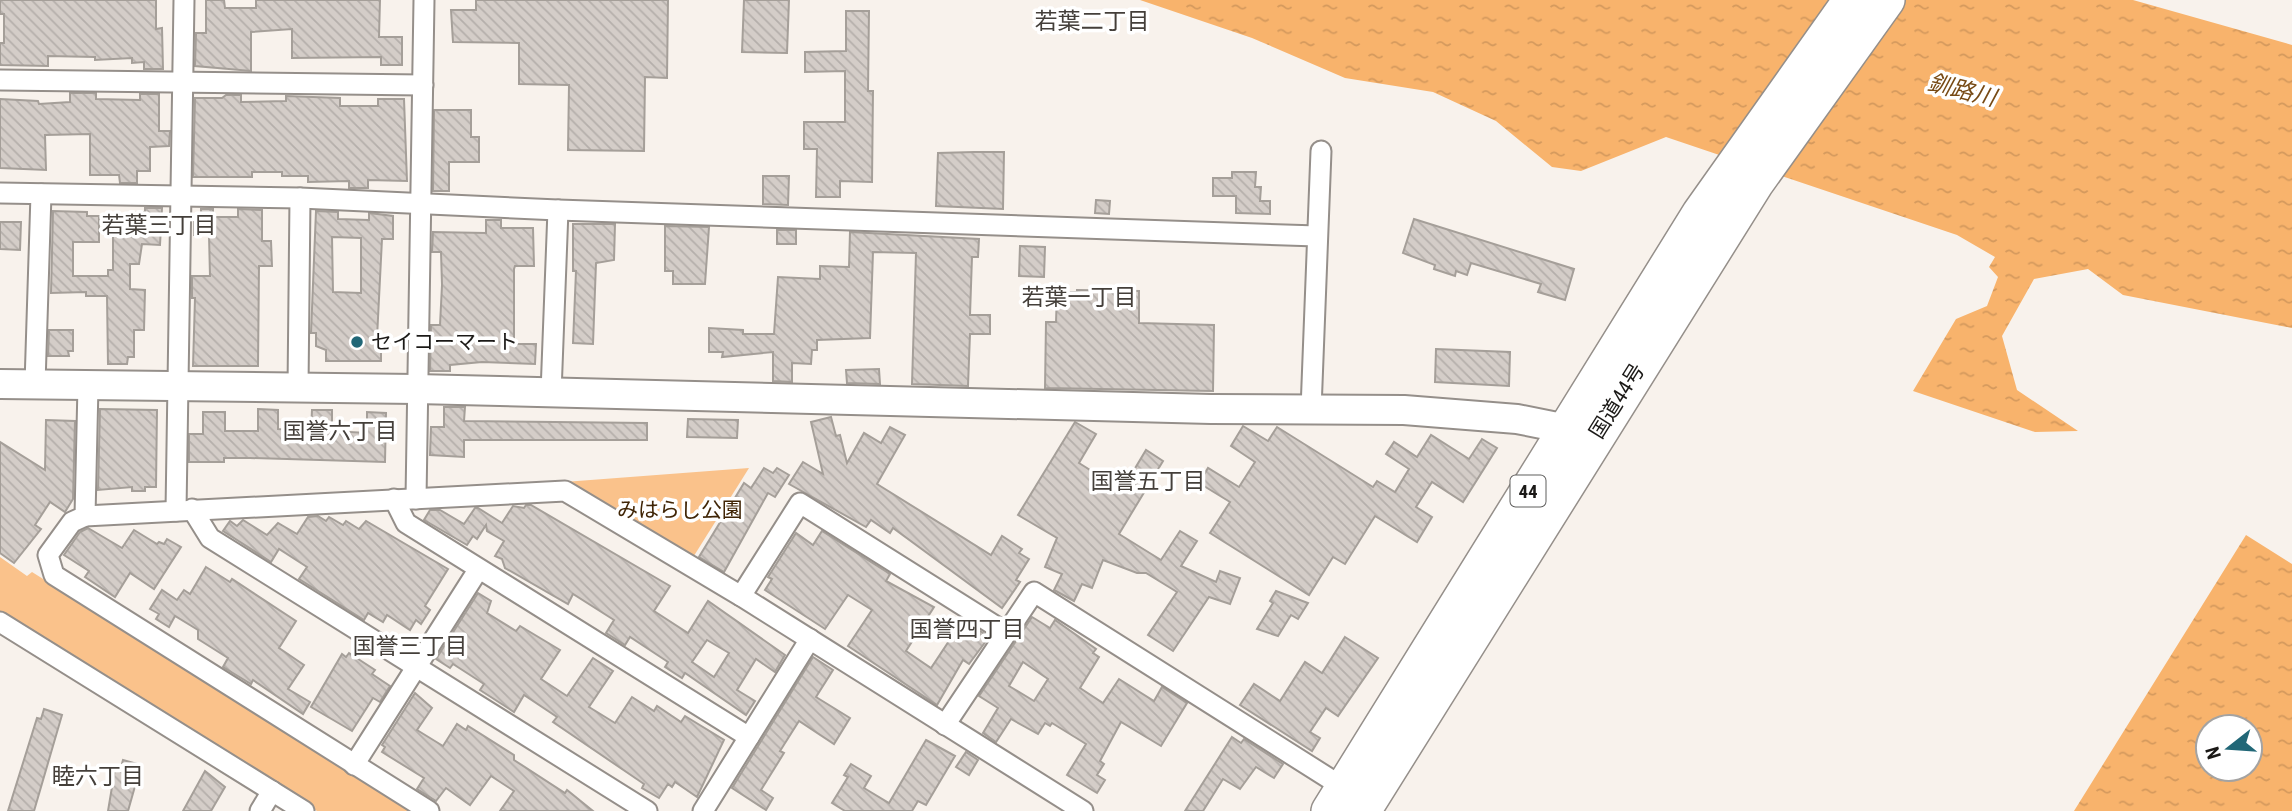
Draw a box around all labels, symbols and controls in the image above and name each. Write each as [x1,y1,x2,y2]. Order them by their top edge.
district label: 若葉二丁目 [1035,8,1150,35]
water label: 釧路川 [1925,69,2002,113]
district label: 若葉三丁目 [102,212,217,239]
district label: 若葉一丁目 [1022,284,1137,311]
place label: セイコーマート [371,330,518,354]
marker: セイコーマート [349,334,365,350]
street label: 国道44号 [1585,359,1649,443]
district label: 国誉六丁目 [283,418,398,445]
district label: 国誉五丁目 [1091,468,1206,495]
road number: 44 [1510,476,1546,506]
park label: みはらし公園 [617,498,743,522]
district label: 国誉四丁目 [910,616,1025,643]
district label: 国誉三丁目 [353,633,468,660]
north arrow [2194,713,2264,783]
text: N [2201,744,2226,762]
district label: 睦六丁目 [52,763,144,790]

